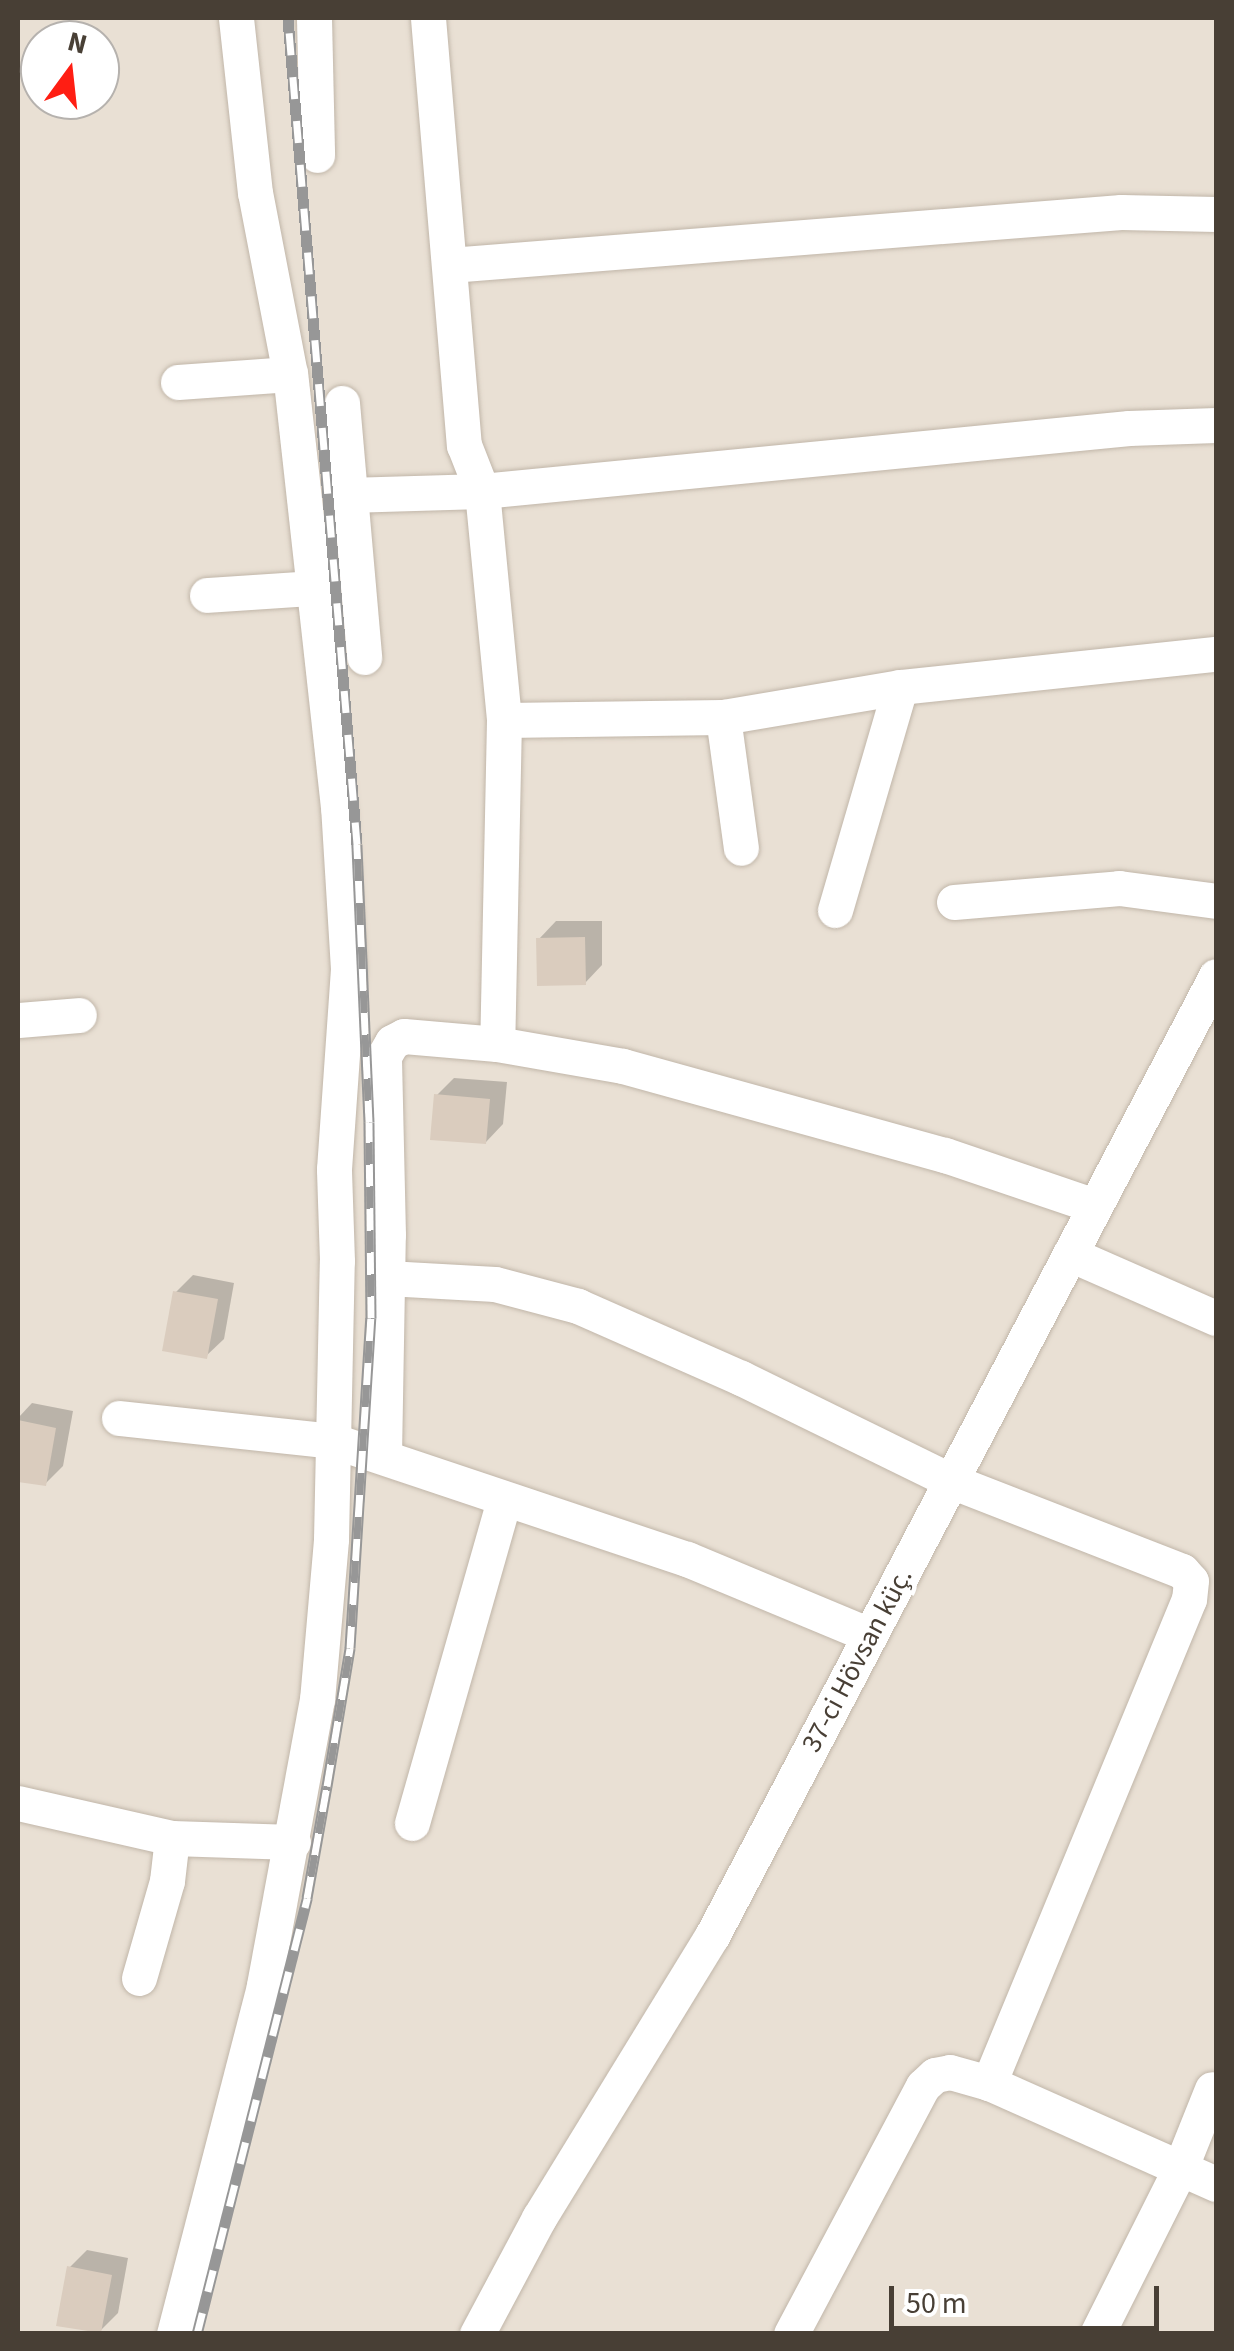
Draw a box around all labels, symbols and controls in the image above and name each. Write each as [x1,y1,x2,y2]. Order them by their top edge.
north arrow [20,20,120,120]
text: N [63,21,91,65]
street label: 37-ci Hövsan küç. [794,1562,920,1758]
scale bar [894,2266,1164,2328]
text: 50 m [906,2282,967,2325]

